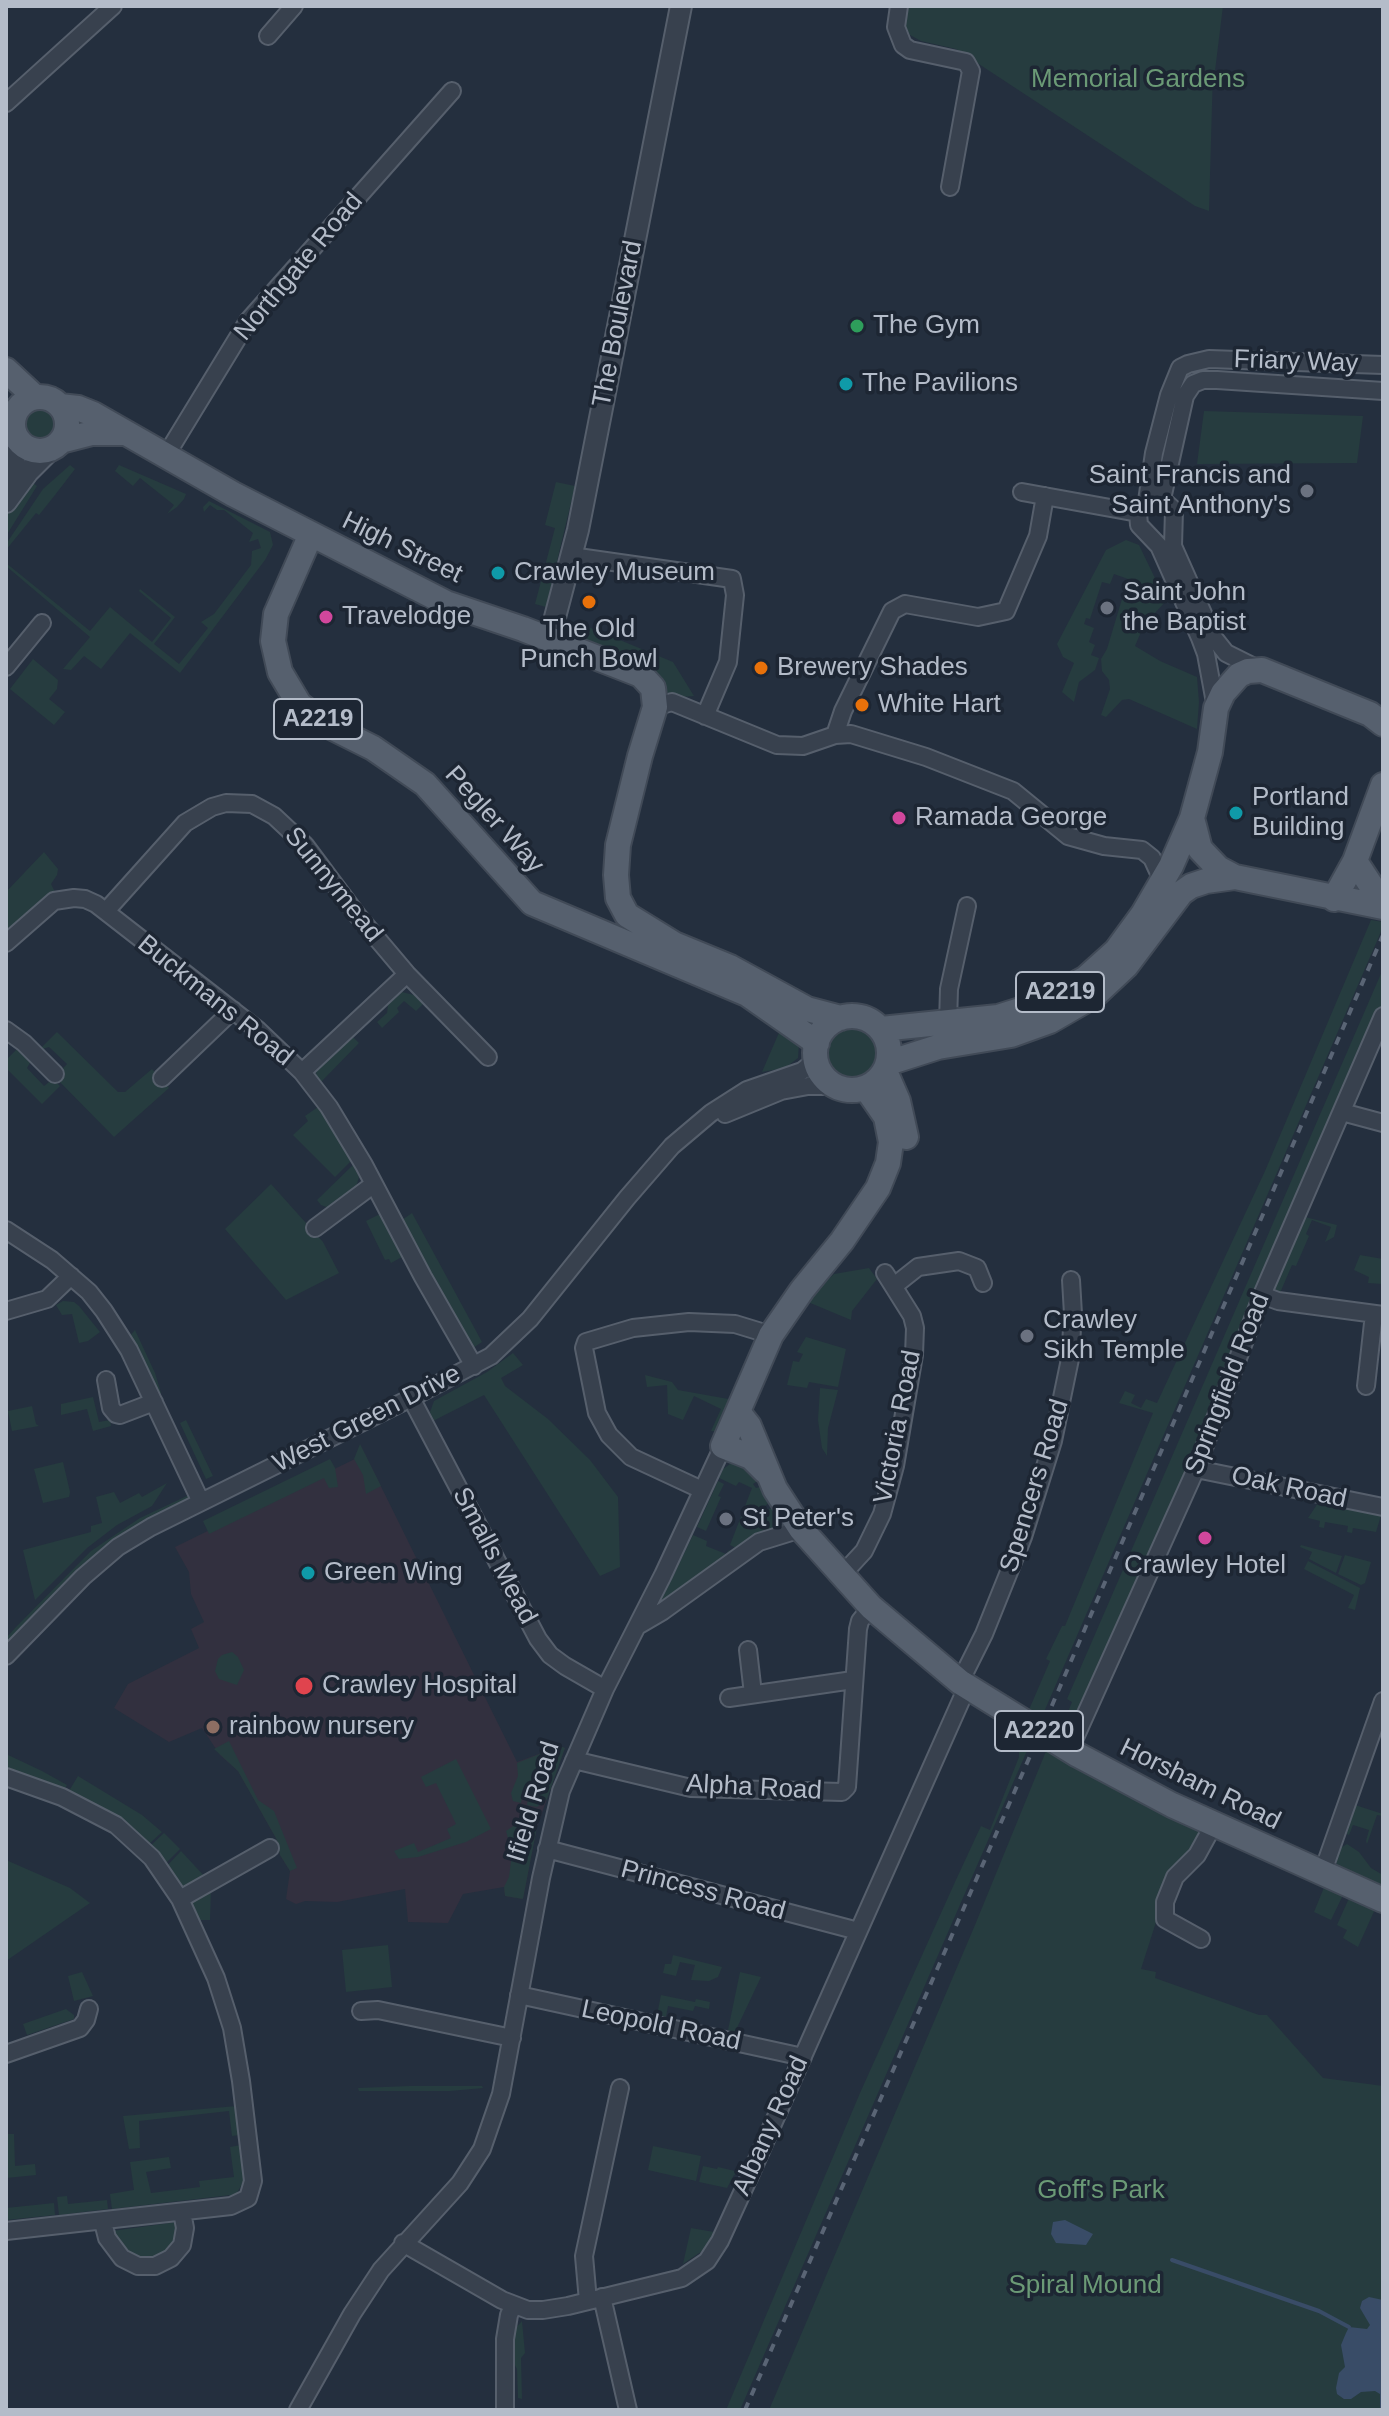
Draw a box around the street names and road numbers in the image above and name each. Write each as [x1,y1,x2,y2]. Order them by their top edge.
street label: Northgate Road [228,187,370,347]
street label: The Boulevard [587,238,649,410]
street label: Friary Way [1233,344,1359,380]
street label: High Street [337,505,467,591]
road number: A2219 [274,699,362,739]
street label: Pegler Way [438,760,550,880]
street label: Sunnymead [277,821,389,949]
street label: Buckmans Road [131,929,299,1073]
road number: A2219 [1016,972,1104,1012]
street label: Springfield Road [1179,1289,1277,1479]
street label: Victoria Road [868,1348,928,1506]
street label: West Green Drive [268,1358,466,1480]
street label: Spencers Road [994,1396,1076,1576]
street label: Oak Road [1229,1461,1349,1515]
street label: Smalls Mead [445,1482,543,1630]
road number: A2220 [995,1711,1083,1751]
street label: Horsham Road [1115,1733,1285,1837]
street label: Ifield Road [501,1738,567,1866]
street label: Alpha Road [685,1769,823,1807]
street label: Princess Road [617,1854,789,1928]
street label: Leopold Road [579,1994,743,2058]
street label: Albany Road [726,2052,816,2200]

